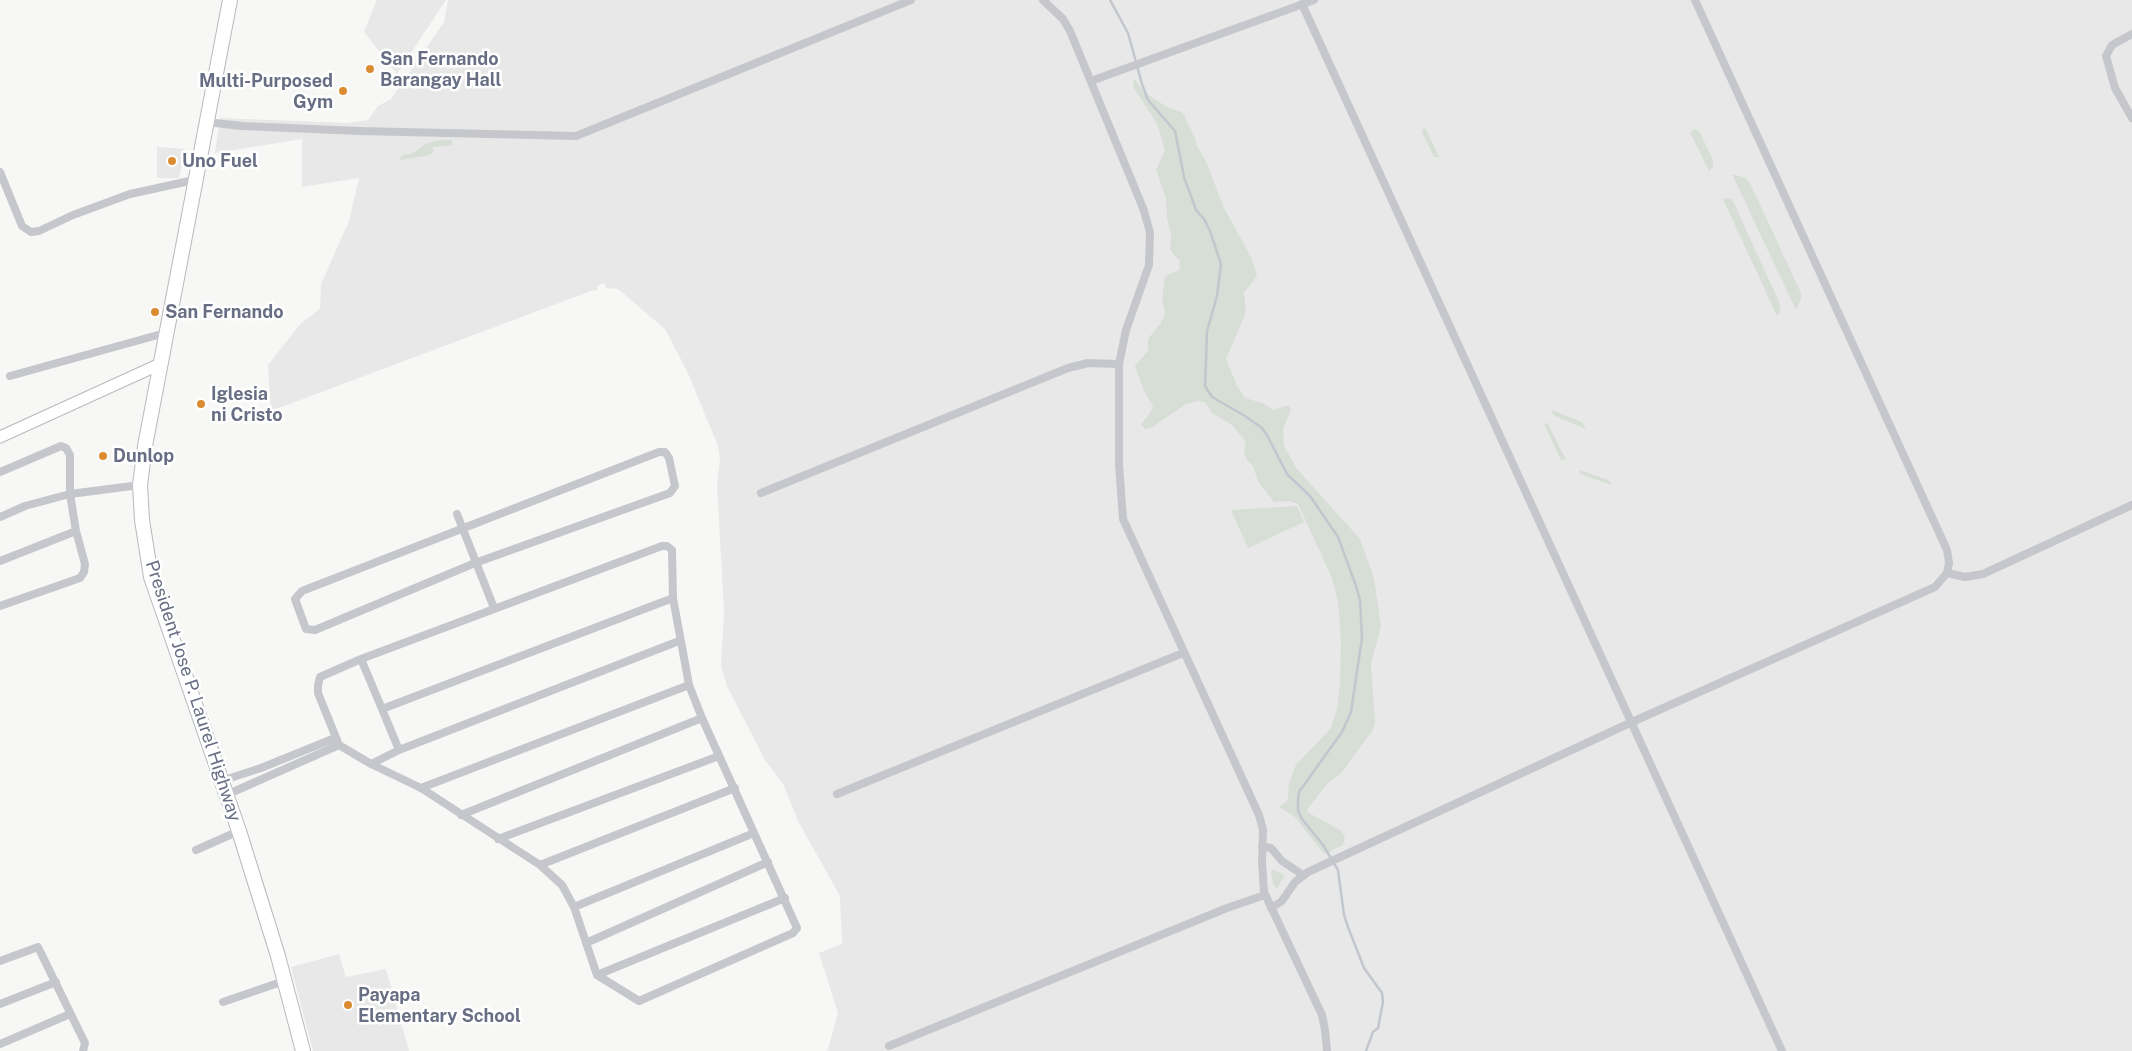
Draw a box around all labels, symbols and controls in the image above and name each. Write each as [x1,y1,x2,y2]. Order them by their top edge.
place label: San Fernando Barangay Hall [380,48,501,90]
marker: San Fernando Barangay Hall [364,63,376,75]
place label: Multi-Purposed Gym [199,70,333,112]
marker: Multi-Purposed Gym [337,85,349,97]
place label: Uno Fuel [182,150,258,172]
marker: Uno Fuel [166,155,178,167]
place label: San Fernando [165,301,284,323]
marker: San Fernando [149,306,161,318]
place label: Iglesia ni Cristo [211,383,283,426]
marker: Iglesia ni Cristo [195,398,207,410]
place label: Dunlop [113,445,174,467]
marker: Dunlop [97,450,109,462]
street label: President Jose P. Laurel Highway [141,558,245,824]
place label: Payapa Elementary School [358,984,521,1026]
marker: Payapa Elementary School [342,999,354,1011]

